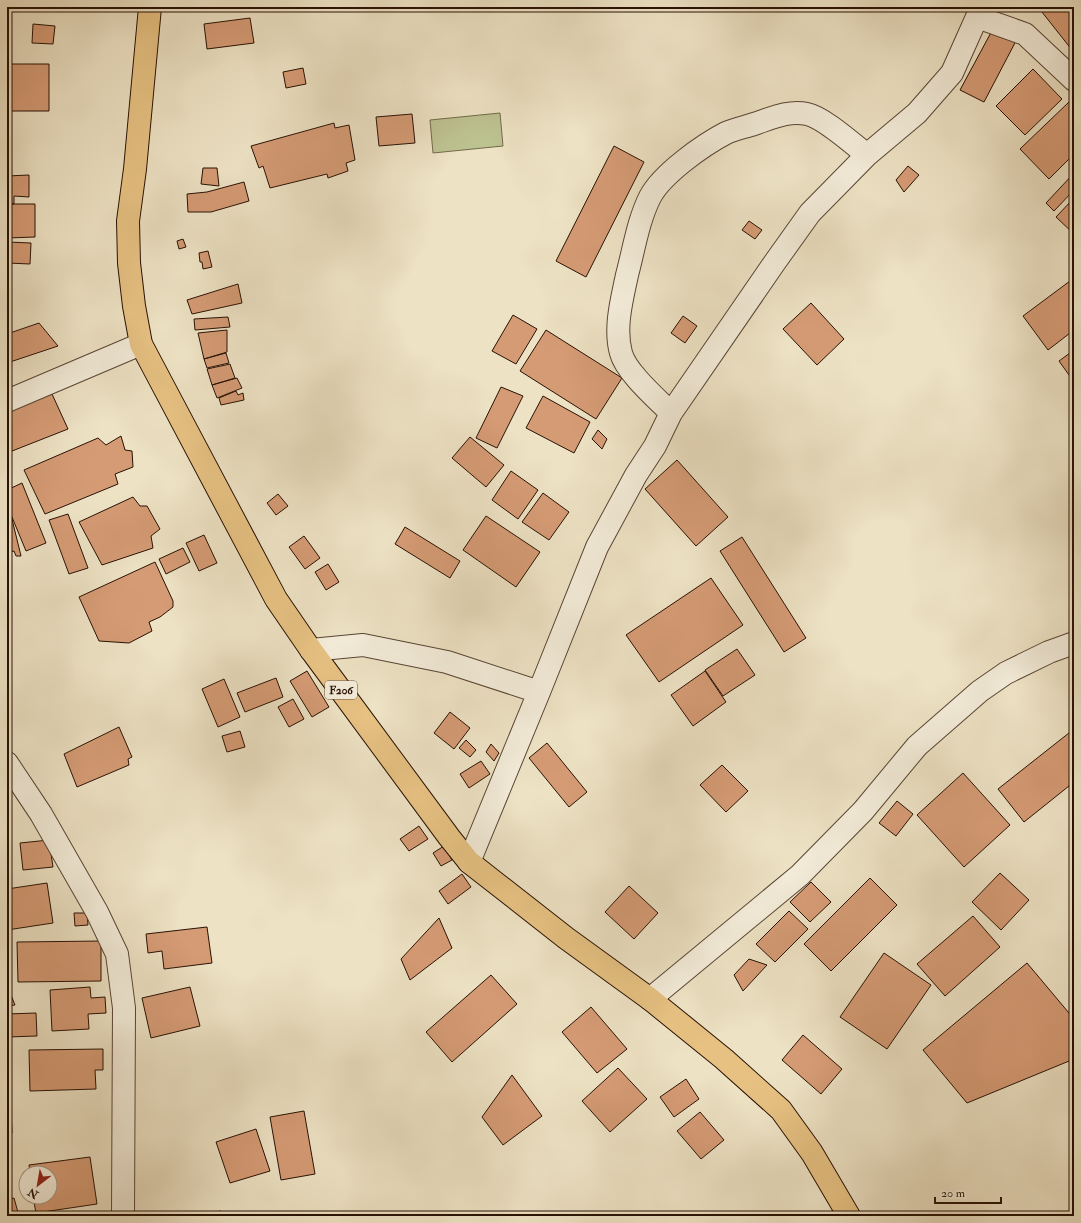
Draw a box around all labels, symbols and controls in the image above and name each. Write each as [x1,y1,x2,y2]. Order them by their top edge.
road number: F206 [325,681,357,699]
north arrow [18,1165,58,1205]
scale bar [935,1179,1001,1205]
text: N [25,1184,42,1202]
text: 20 m [941,1186,966,1201]

